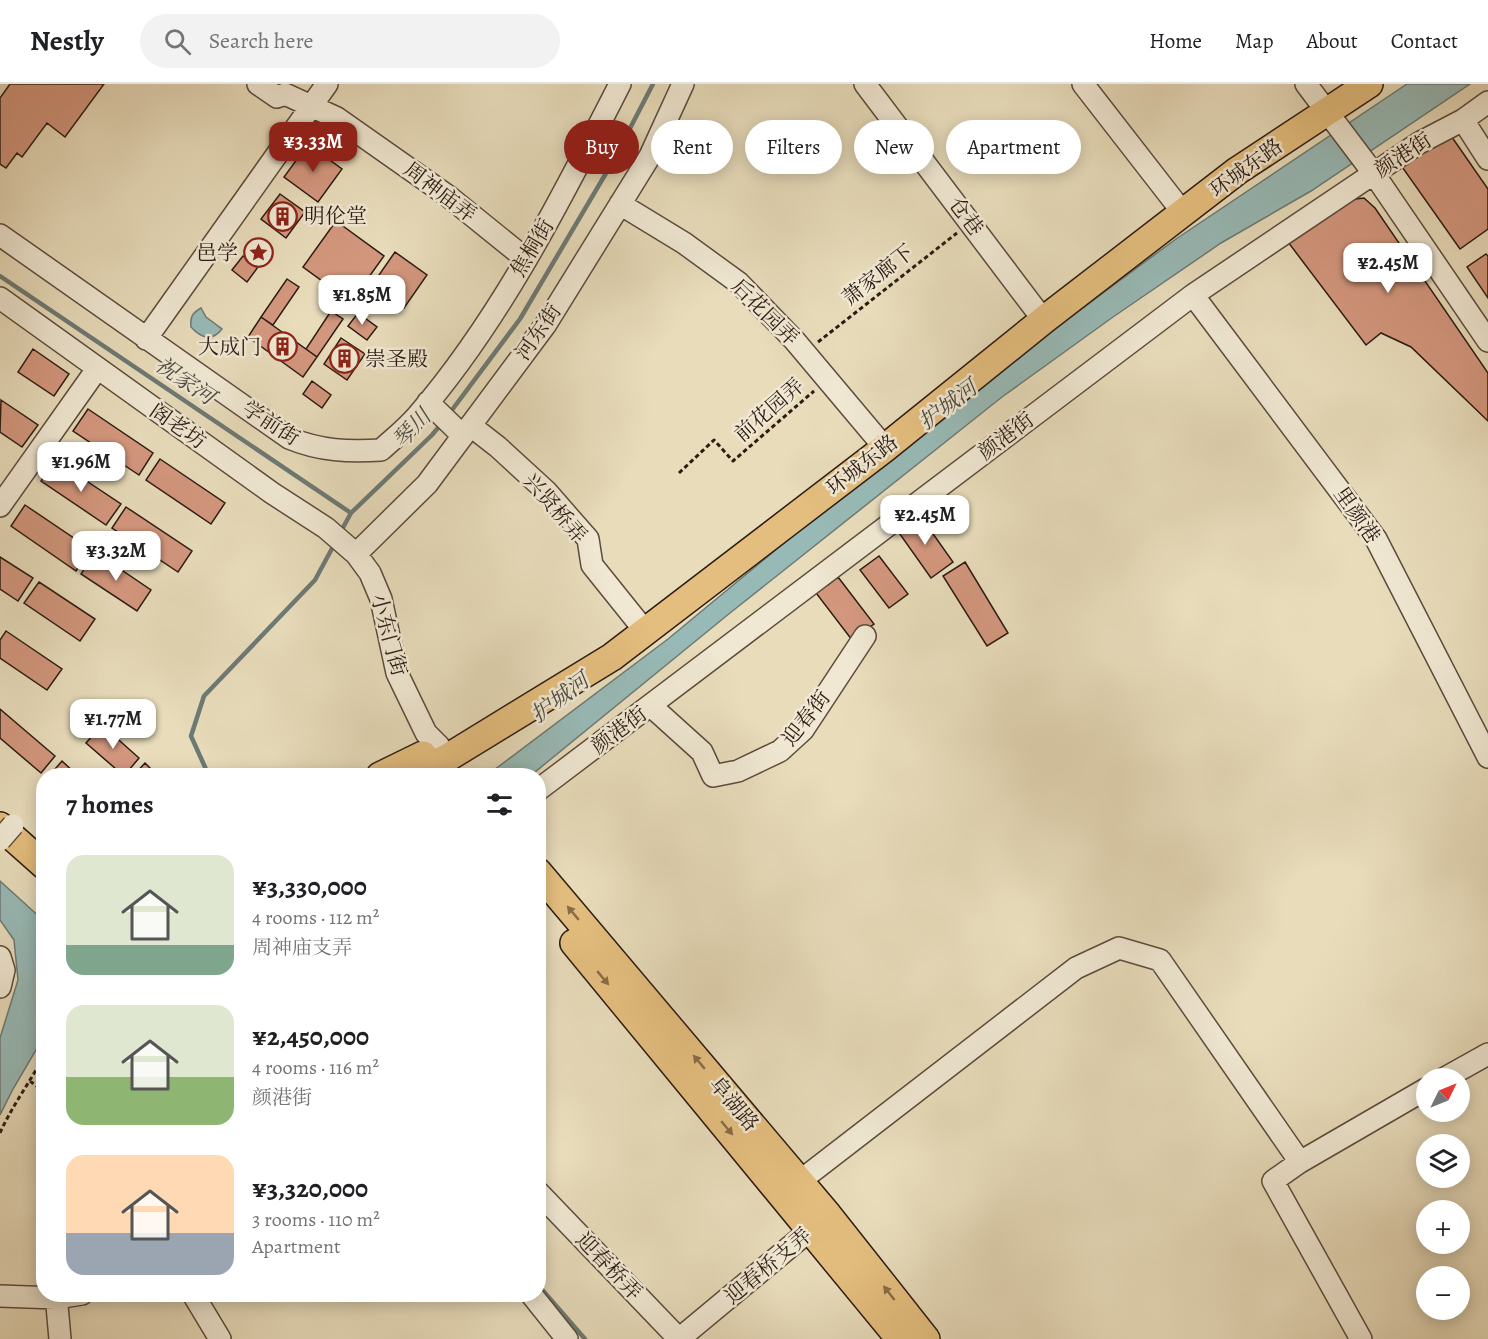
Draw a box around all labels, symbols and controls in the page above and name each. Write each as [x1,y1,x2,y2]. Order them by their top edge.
search box [140,14,560,68]
text: Nestly [30,22,104,60]
icon: search [161,25,194,58]
text: Search here [209,26,313,56]
text: Home [1149,27,1202,55]
text: Map [1235,27,1273,55]
text: About [1306,27,1358,55]
text: Contact [1391,27,1458,55]
chip: Buy [564,120,639,174]
chip: Rent [651,120,733,174]
chip: Filters [745,120,842,174]
chip: New [854,120,934,174]
chip: Apartment [946,120,1081,174]
pin: ¥3.33M [264,122,362,173]
street label: 颜港街 [1369,126,1437,184]
text: ¥3.33M [283,128,343,155]
street label: 环城东路 [1204,132,1288,204]
street label: 周神庙弄 [398,156,482,228]
street label: 仓巷 [942,191,990,241]
building icon: 明伦堂 [267,200,299,232]
place label: 明伦堂 [304,202,367,230]
street label: 焦桐街 [504,214,560,282]
place icon: 邑学 [243,237,275,269]
street label: 萧家廊下 [836,238,920,312]
place label: 邑学 [196,239,238,267]
pin: ¥2.45M [1339,243,1437,294]
text: ¥2.45M [1357,249,1419,276]
street label: 后花园弄 [725,272,805,352]
pin: ¥1.85M [313,275,411,326]
text: ¥1.85M [332,281,392,308]
street label: 河东街 [508,298,568,366]
building icon: 大成门 [266,331,298,363]
place label: 大成门 [198,333,261,361]
building icon: 崇圣殿 [328,343,360,375]
place label: 崇圣殿 [365,345,428,373]
water label: 祝家河 [149,350,224,414]
water label: 护城河 [913,371,987,437]
street label: 前花园弄 [728,372,810,448]
street label: 学前街 [237,394,305,452]
street label: 阁老坊 [144,396,212,456]
water label: 琴川 [386,401,439,455]
street label: 颜港街 [972,406,1040,466]
street label: 环城东路 [820,428,904,502]
pin: ¥1.96M [32,442,130,493]
text: ¥1.96M [51,448,111,475]
street label: 兴贤桥弄 [517,467,593,549]
street label: 里颜港 [1327,481,1387,549]
pin: ¥2.45M [876,495,974,546]
text: ¥2.45M [894,501,956,528]
pin: ¥3.32M [67,531,165,582]
text: ¥3.32M [86,537,146,564]
street label: 小东门街 [365,591,413,679]
water label: 护城河 [525,664,599,730]
street label: 迎春街 [776,685,836,751]
pin: ¥1.77M [64,699,162,750]
street label: 颜港街 [585,700,653,760]
text: ¥1.77M [84,705,142,732]
text: 7 homes [66,787,154,822]
icon: filters [483,788,516,821]
text: ¥3,330,000 [252,869,367,904]
icon: home [114,879,186,951]
text: 4 rooms · 112 m² [252,904,379,931]
one-way arrow [566,905,579,921]
text: 周神庙支弄 [252,934,352,961]
one-way arrow [596,970,608,985]
text: ¥2,450,000 [252,1019,369,1054]
icon: home [114,1029,186,1101]
text: 4 rooms · 116 m² [252,1054,379,1081]
one-way arrow [692,1054,705,1070]
north arrow [1416,1068,1470,1122]
map controls [1416,1068,1470,1320]
street label: 阜湖路 [703,1071,765,1137]
text: 颜港街 [252,1084,312,1111]
one-way arrow [720,1120,733,1135]
button: layers [1416,1134,1470,1188]
text: ¥3,320,000 [252,1171,368,1206]
icon: home [114,1179,186,1251]
button: + [1416,1200,1470,1254]
text: 3 rooms · 110 m² [252,1206,380,1233]
street label: 迎春桥支弄 [719,1222,817,1310]
street label: 迎春桥弄 [570,1226,648,1306]
text: Apartment [252,1233,341,1260]
button: − [1416,1266,1470,1320]
one-way arrow [883,1285,896,1301]

